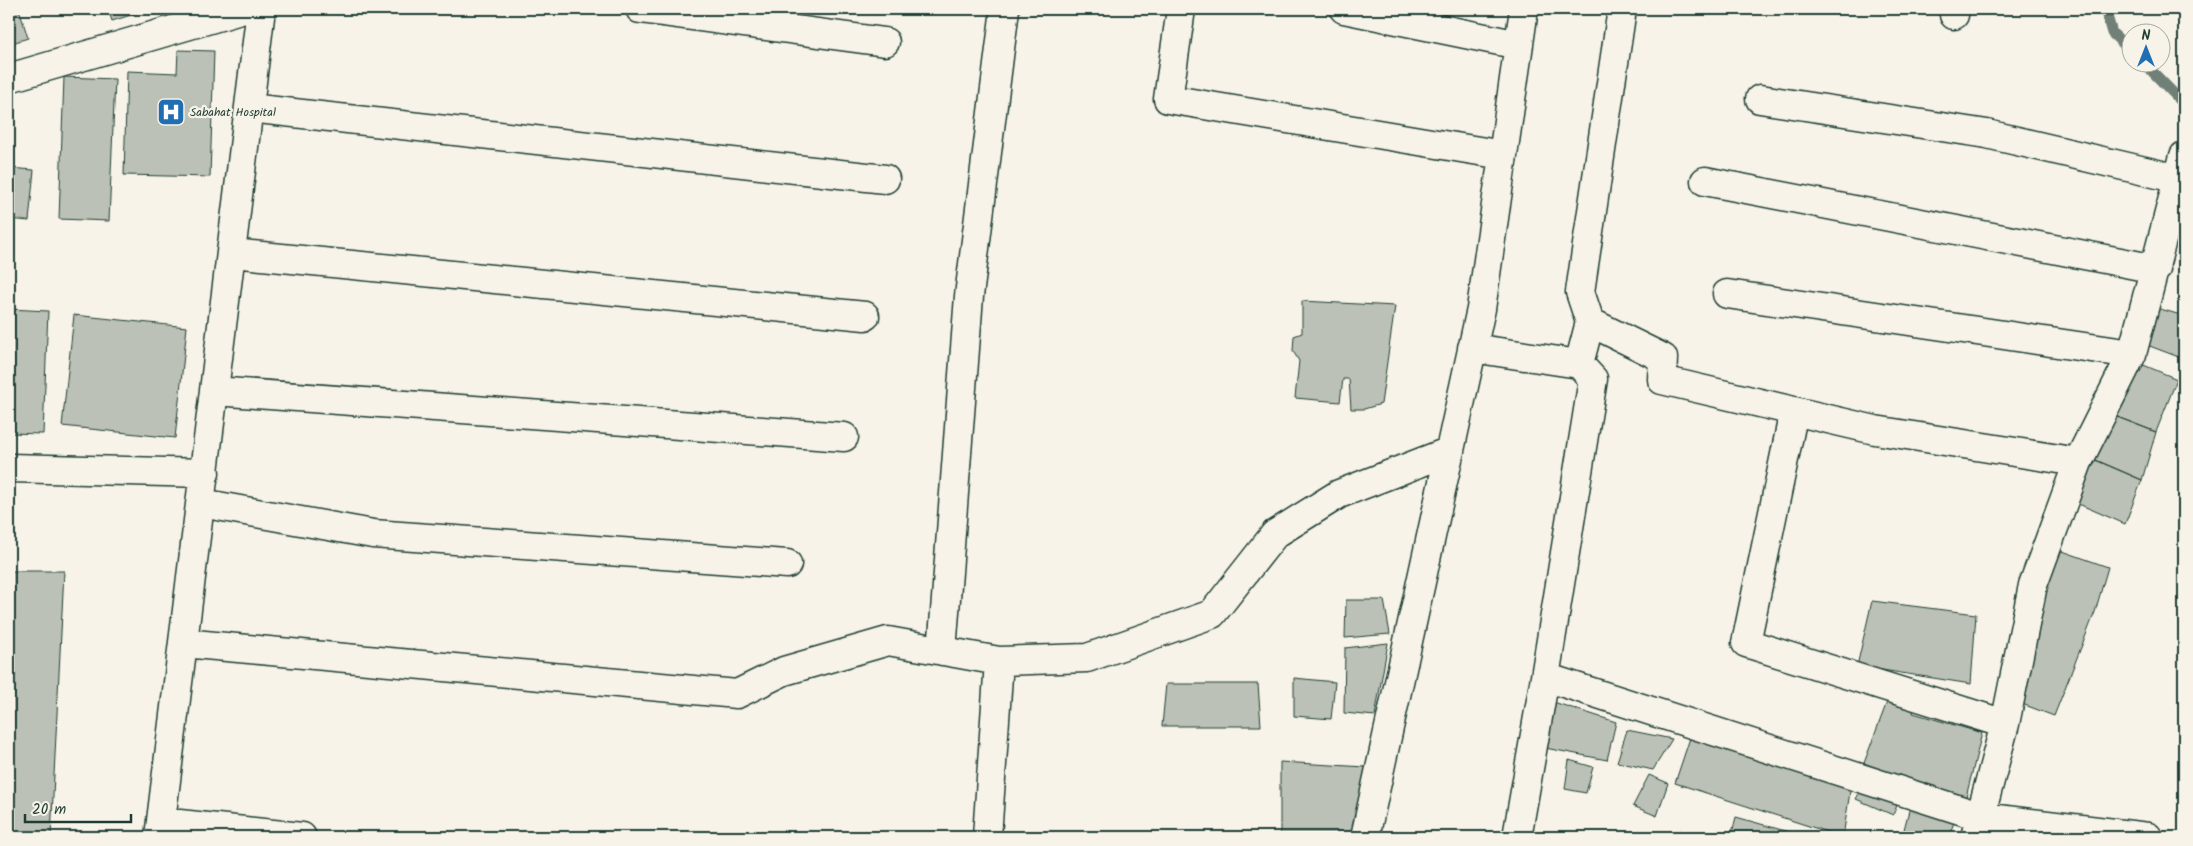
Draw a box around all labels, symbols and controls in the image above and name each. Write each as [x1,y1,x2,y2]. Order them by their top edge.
north arrow [2120,22,2170,72]
text: N [2142,25,2151,47]
hospital icon: Sabahat Hospital [156,97,186,127]
place label: Sabahat Hospital [190,103,276,122]
scale bar [25,791,131,823]
text: 20 m [32,798,66,822]

